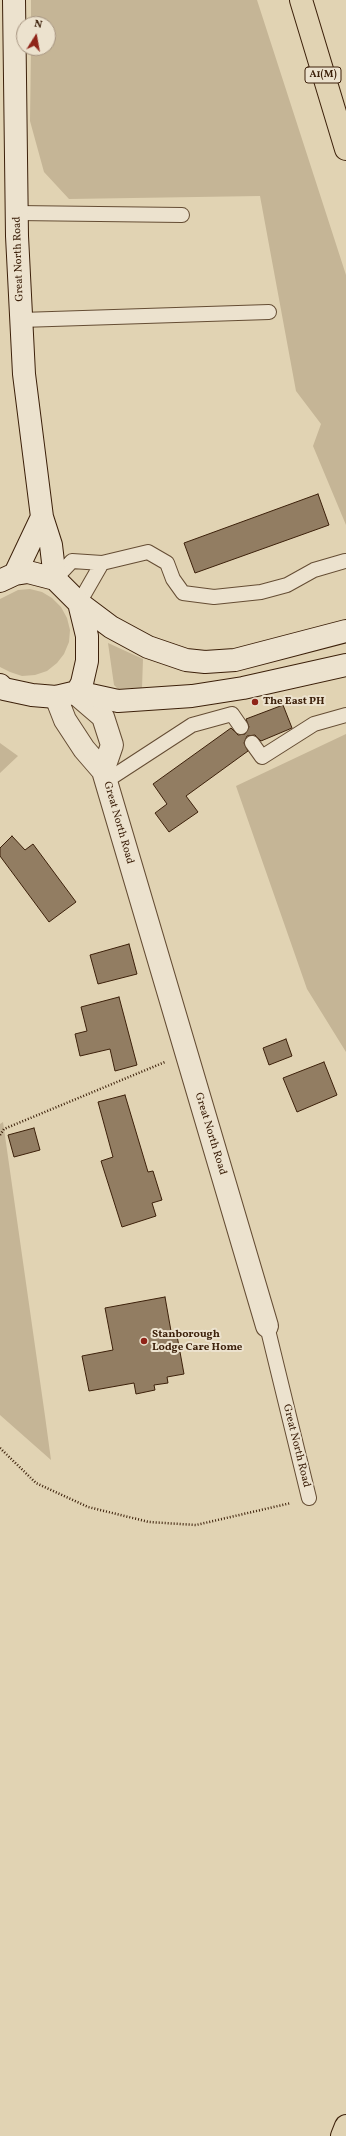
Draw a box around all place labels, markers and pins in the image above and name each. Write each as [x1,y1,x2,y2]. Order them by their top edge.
place label: The East PH [263,695,325,709]
marker: The East PH [250,697,260,707]
place label: Stanborough Lodge Care Home [152,1328,242,1354]
marker: Stanborough Lodge Care Home [139,1336,149,1346]

